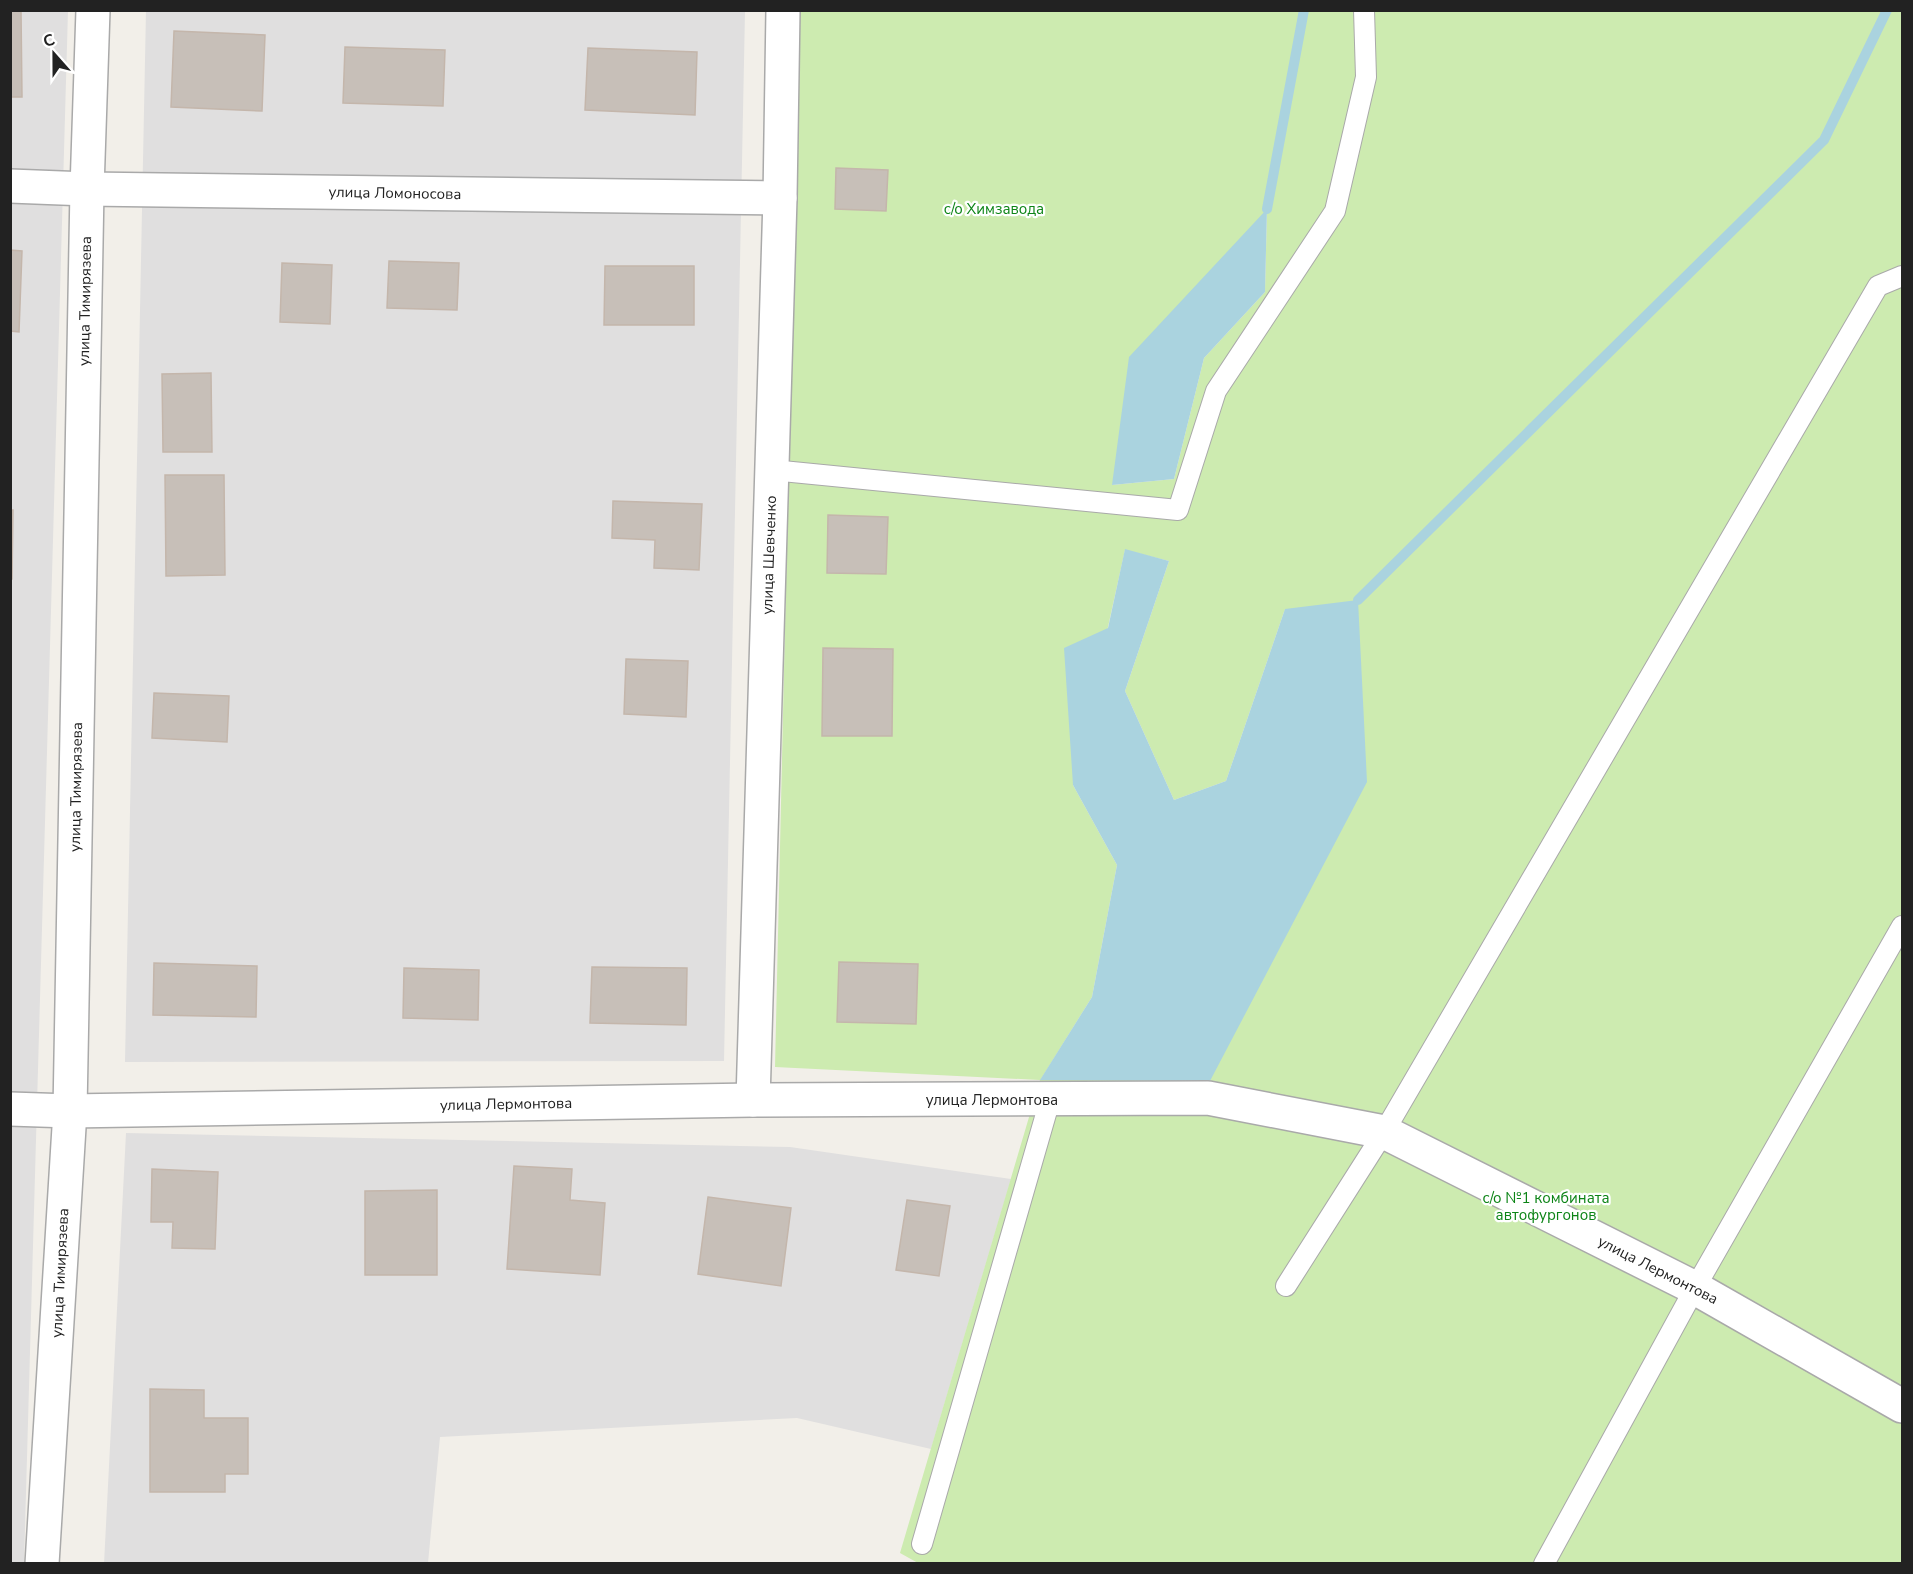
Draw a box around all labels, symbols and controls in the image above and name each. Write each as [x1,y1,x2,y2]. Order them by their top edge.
north arrow [24,24,84,84]
text: С [40,29,58,53]
street label: улица Ломоносова [328,182,462,204]
park label: с/о Химзавода [944,199,1044,219]
street label: улица Тимирязева [74,236,96,366]
street label: улица Шевченко [757,495,781,615]
street label: улица Тимирязева [65,722,87,852]
street label: улица Лермонтова [926,1090,1058,1110]
street label: улица Лермонтова [440,1093,572,1115]
park label: с/о №1 комбината автофургонов [1482,1188,1610,1225]
street label: улица Тимирязева [47,1208,73,1338]
street label: улица Лермонтова [1594,1231,1722,1309]

